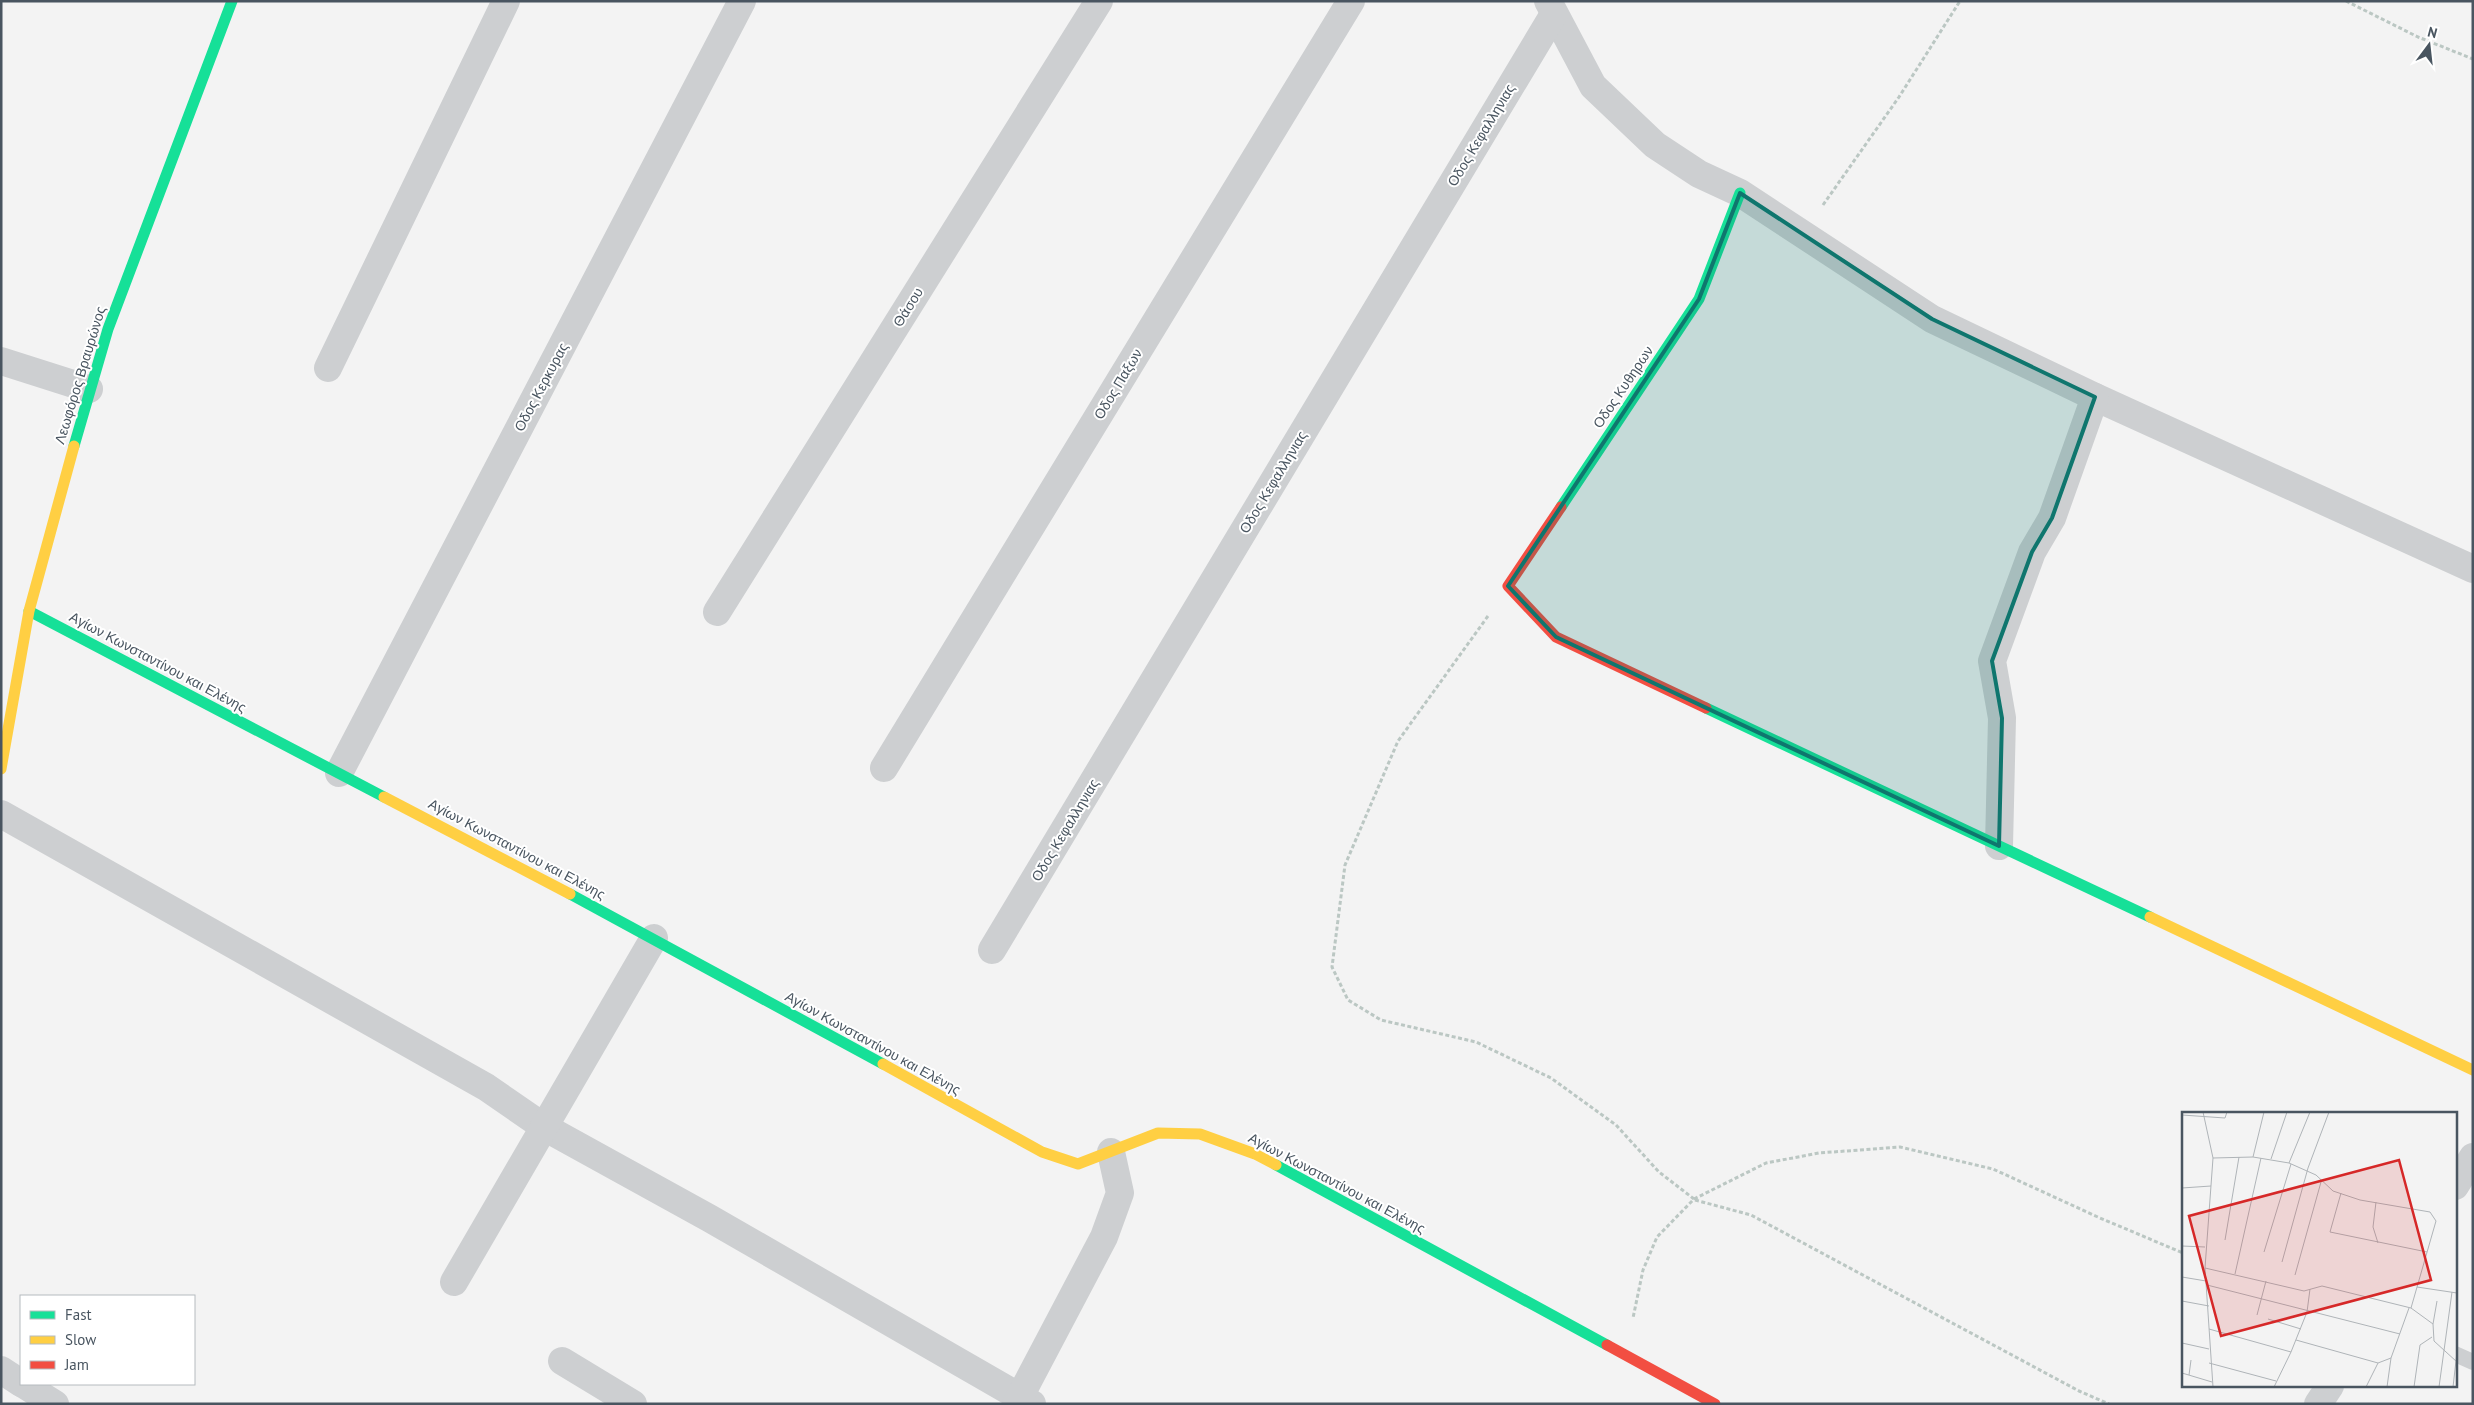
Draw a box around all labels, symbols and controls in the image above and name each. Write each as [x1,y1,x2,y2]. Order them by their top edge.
north arrow [2404,20,2454,70]
text: N [2426,23,2439,42]
street label: Οδος Κεφαλληνιας [1443,80,1519,190]
street label: Θάσου [889,284,927,330]
street label: Λεωφόρος Βραυρώνος [50,304,110,446]
street label: Οδος Κερκυρας [510,339,572,434]
street label: Οδος Κυθηρων [1589,342,1657,432]
street label: Οδος Παξων [1090,345,1146,423]
street label: Οδος Κεφαλληνιας [1235,427,1311,537]
street label: Αγίων Κωνσταντίνου και Ελένης [66,608,250,716]
street label: Οδος Κεφαλληνιας [1027,775,1103,885]
street label: Αγίων Κωνσταντίνου και Ελένης [425,795,609,903]
street label: Αγίων Κωνσταντίνου και Ελένης [782,987,964,1099]
inset map [2182,1112,2456,1388]
street label: Αγίων Κωνσταντίνου και Ελένης [1245,1129,1429,1237]
legend [20,1295,195,1385]
text: Fast [65,1305,92,1324]
text: Slow [65,1330,96,1349]
text: Jam [64,1355,89,1374]

